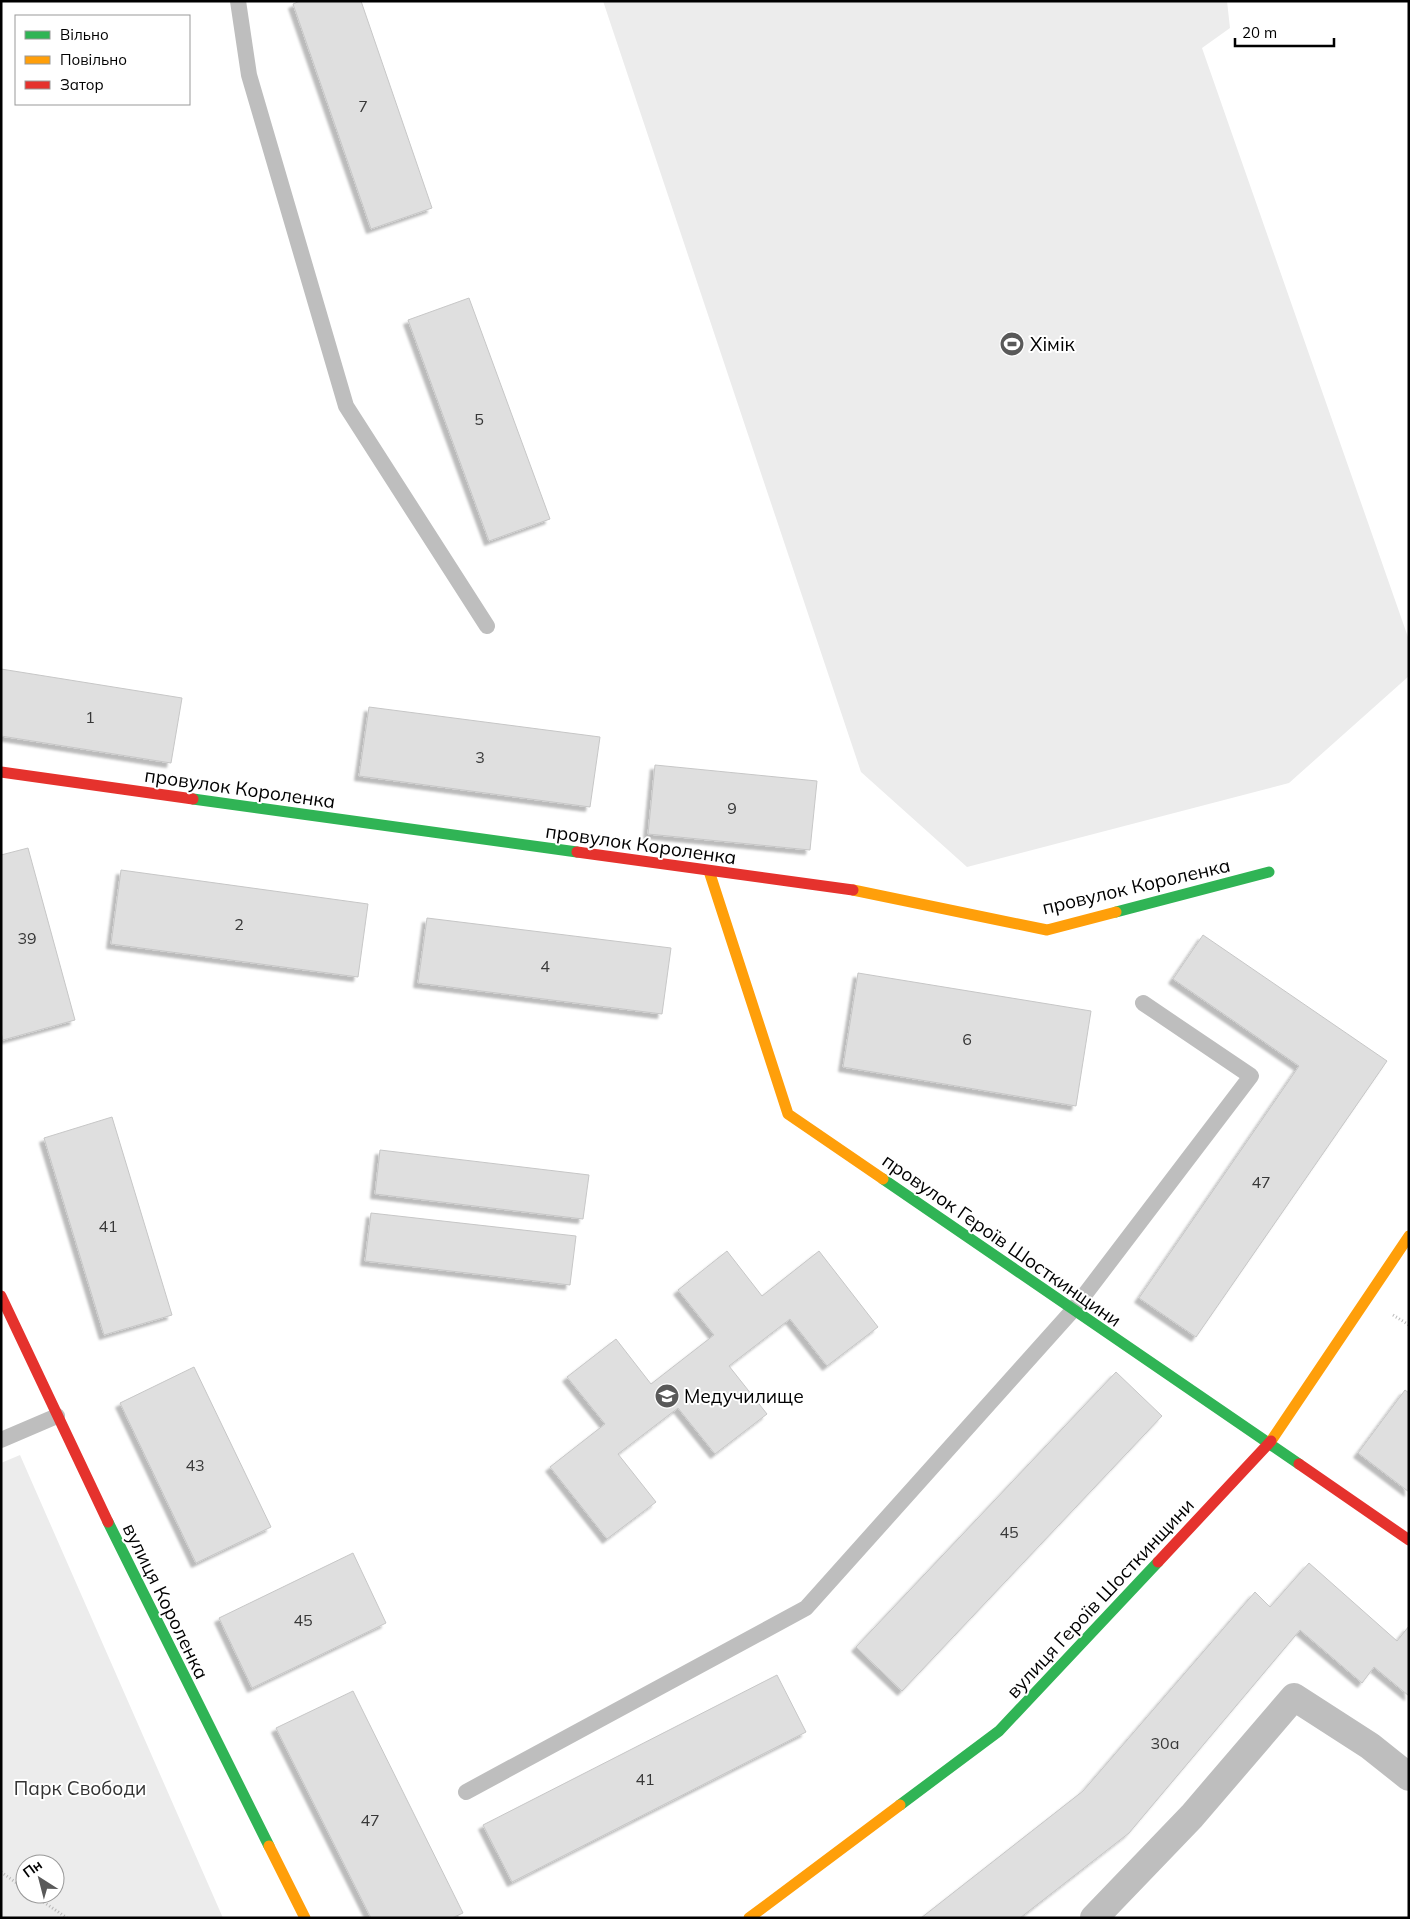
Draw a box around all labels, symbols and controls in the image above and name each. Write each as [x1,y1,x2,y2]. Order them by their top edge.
legend [15,15,190,105]
scale bar [1235,15,1334,47]
text: 20 m [1242,23,1277,42]
text: Вільно [60,25,109,44]
text: Повільно [60,50,127,69]
text: Затор [60,75,104,94]
house number: 7 [358,96,368,116]
sports icon: Хімік [999,331,1025,357]
place label: Хімік [1030,332,1076,356]
house number: 5 [474,409,484,429]
house number: 1 [85,707,95,727]
house number: 3 [475,747,485,767]
street label: провулок Короленка [143,763,337,813]
house number: 9 [727,798,737,818]
street label: провулок Короленка [544,819,738,869]
street label: провулок Короленка [1040,853,1232,919]
house number: 2 [234,914,244,934]
house number: 39 [17,928,37,948]
house number: 4 [540,956,550,976]
house number: 6 [962,1029,972,1049]
street label: провулок Героїв Шосткинщини [878,1148,1126,1332]
house number: 47 [1251,1172,1271,1192]
house number: 41 [98,1216,118,1236]
school or university icon: Медучилище [654,1383,680,1409]
place label: Медучилище [684,1384,804,1408]
house number: 43 [185,1455,205,1475]
street label: вулиця Героїв Шосткинщини [1001,1493,1199,1703]
street label: вулиця Короленка [118,1519,214,1683]
house number: 45 [999,1522,1019,1542]
house number: 45 [293,1610,313,1630]
house number: 30а [1151,1733,1179,1753]
house number: 41 [635,1769,655,1789]
park label: Парк Свободи [14,1776,146,1800]
house number: 47 [360,1810,380,1830]
north arrow [15,1854,65,1904]
text: Пн [19,1855,46,1881]

